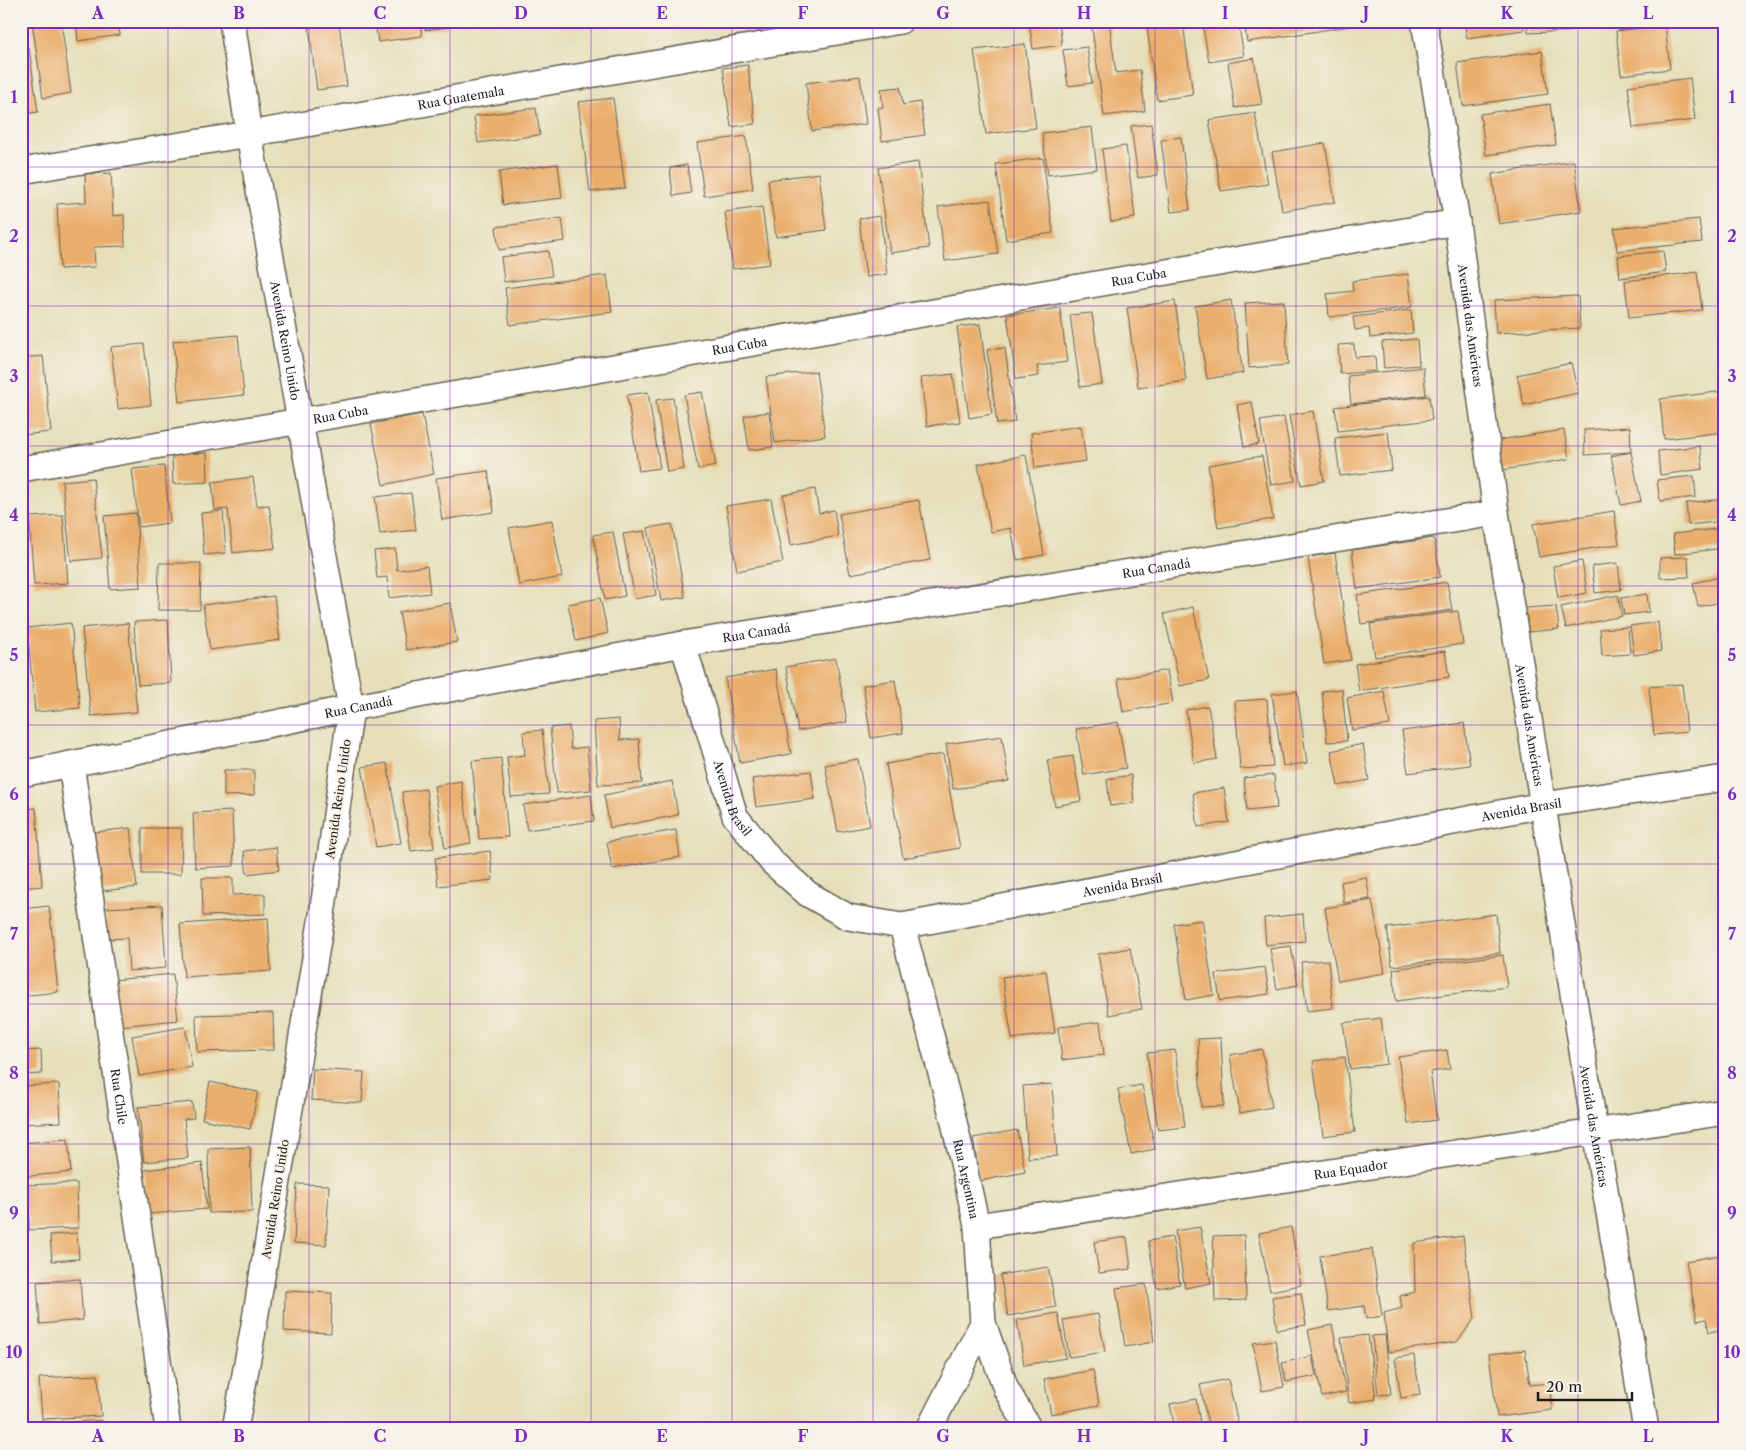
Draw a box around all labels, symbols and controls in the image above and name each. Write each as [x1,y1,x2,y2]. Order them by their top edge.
text: A [91,3,105,23]
text: B [233,3,245,23]
text: C [374,3,386,23]
text: D [514,3,528,23]
text: E [656,3,668,23]
text: F [798,3,809,23]
text: G [936,3,950,23]
text: H [1077,3,1091,23]
text: I [1222,3,1229,23]
text: J [1360,3,1369,23]
text: K [1501,3,1515,23]
text: L [1642,3,1654,23]
street label: Rua Guatemala [416,82,506,112]
text: 1 [10,87,18,107]
text: 1 [1728,87,1736,107]
text: 2 [9,226,19,246]
text: 2 [1727,226,1737,246]
street label: Avenida das Américas [1455,262,1487,388]
street label: Rua Cuba [1110,265,1168,289]
street label: Avenida Reino Unido [268,279,304,401]
street label: Rua Cuba [711,333,769,358]
text: 3 [9,366,19,386]
text: 3 [1727,366,1737,386]
street label: Rua Cuba [312,402,370,426]
text: 4 [9,505,19,525]
text: 4 [1727,505,1737,525]
street label: Rua Canadá [1121,555,1192,581]
street label: Rua Canadá [721,619,792,645]
text: 5 [10,645,19,665]
text: 5 [1728,645,1737,665]
street label: Avenida das Américas [1513,662,1547,787]
street label: Rua Canadá [323,693,394,721]
street label: Avenida Reino Unido [322,738,354,861]
street label: Avenida Brasil [711,757,755,839]
text: 6 [9,784,19,804]
text: 6 [1727,784,1737,804]
street label: Avenida Brasil [1479,795,1563,824]
street label: Avenida Brasil [1080,869,1164,899]
text: 7 [10,924,19,944]
text: 7 [1728,924,1737,944]
text: 8 [9,1063,19,1083]
street label: Avenida das Américas [1577,1063,1612,1188]
text: 8 [1727,1063,1737,1083]
street label: Rua Chile [108,1068,131,1126]
street label: Avenida Reino Unido [258,1138,292,1261]
street label: Rua Argentina [950,1138,983,1221]
street label: Rua Equador [1313,1156,1389,1182]
text: 9 [9,1203,19,1223]
text: 9 [1727,1203,1737,1223]
text: 10 [5,1342,23,1362]
text: 10 [1723,1342,1741,1362]
scale bar [1538,1370,1632,1402]
text: 20 m [1546,1377,1582,1396]
text: A [91,1426,105,1446]
text: B [233,1426,245,1446]
text: C [374,1426,386,1446]
text: D [514,1426,528,1446]
text: E [656,1426,668,1446]
text: F [798,1426,809,1446]
text: G [936,1426,950,1446]
text: H [1077,1426,1091,1446]
text: I [1222,1426,1229,1446]
text: J [1360,1426,1369,1446]
text: K [1501,1426,1515,1446]
text: L [1642,1426,1654,1446]

